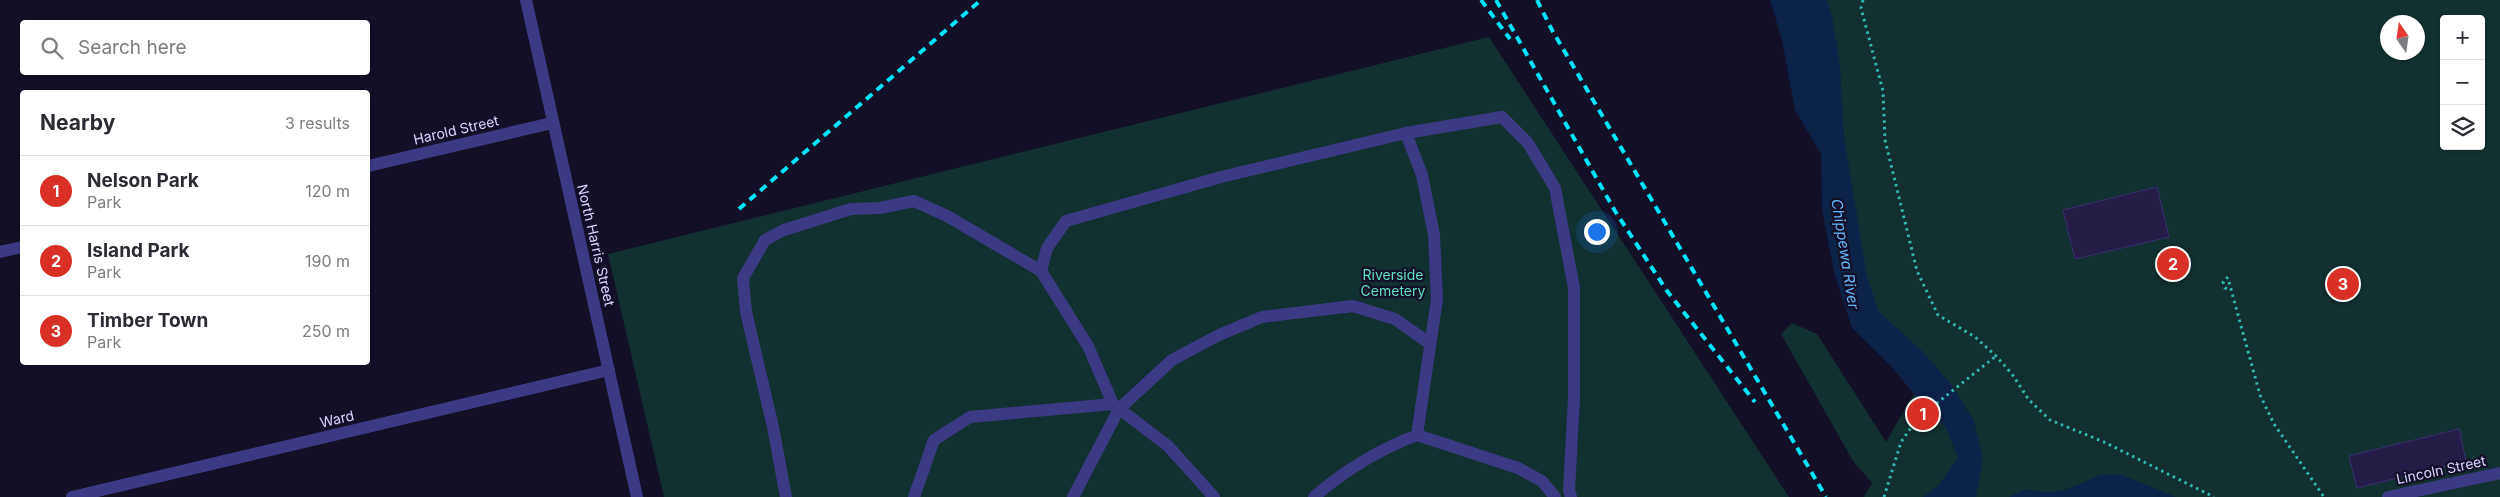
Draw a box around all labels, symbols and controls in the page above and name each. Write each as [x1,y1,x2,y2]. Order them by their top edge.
north arrow [2380,15,2425,60]
map controls [2440,15,2485,150]
button: + [2440,15,2485,60]
search box [20,20,370,75]
icon: search [38,34,66,62]
text: Search here [78,36,187,59]
button: − [2440,60,2485,105]
button: layers [2440,105,2485,150]
text: Nearby [40,110,115,135]
street label: Harold Street [412,111,501,148]
text: 3 results [285,113,350,133]
text: Nelson Park [87,169,199,192]
text: 1 [53,181,59,201]
text: 120 m [305,181,350,201]
street label: North Harris Street [574,182,619,308]
text: Park [87,192,121,212]
water label: Chippewa River [1827,197,1864,311]
your location [1584,219,1610,245]
text: Island Park [87,239,190,262]
pin: 2 [2157,245,2189,283]
text: 2 [51,251,61,271]
text: 190 m [305,251,350,271]
text: Park [87,262,121,282]
pin: 3 [2327,265,2359,303]
park label: Riverside Cemetery [1361,266,1426,299]
text: Timber Town [87,309,208,332]
text: 3 [51,321,61,341]
text: 250 m [302,321,350,341]
text: Park [87,332,121,352]
pin: 1 [1907,395,1939,433]
street label: Ward [318,406,356,431]
street label: Lincoln Street [2395,452,2488,487]

